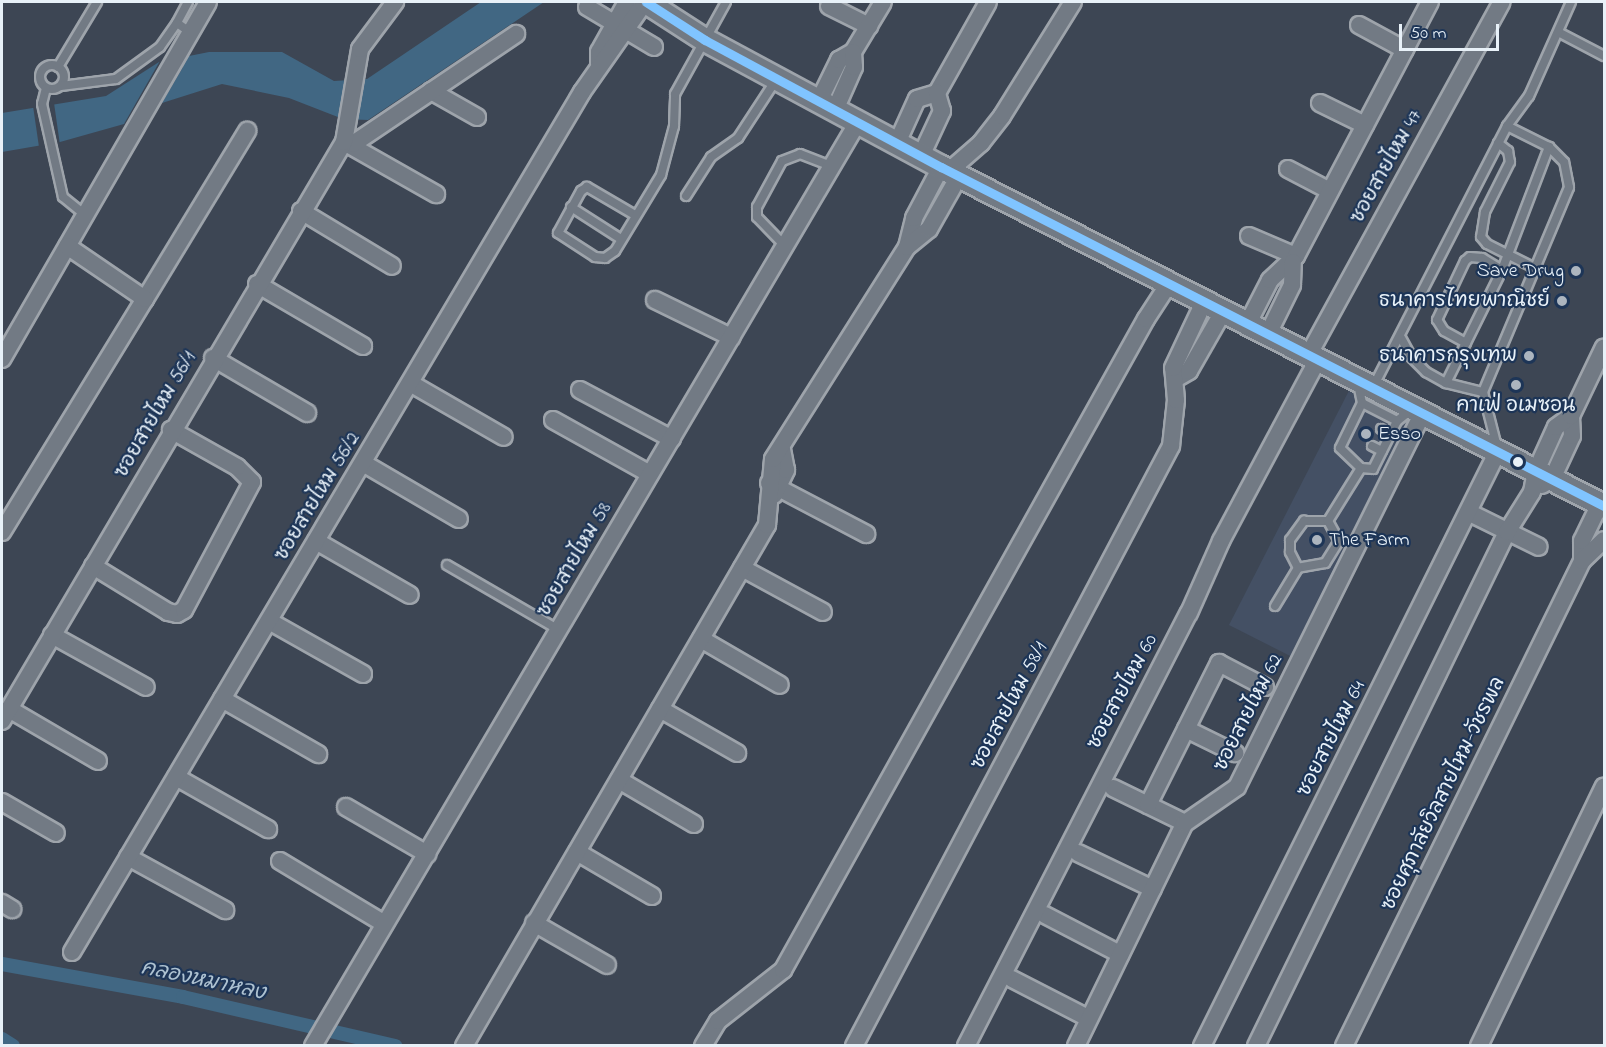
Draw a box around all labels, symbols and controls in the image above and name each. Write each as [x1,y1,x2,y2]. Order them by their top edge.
scale bar [1402,12,1502,50]
text: 50 m [1410,21,1447,47]
street label: ซอยสายไหม 47 [1346,106,1428,228]
place label: Save Drug [1477,259,1564,283]
marker: Save Drug [1569,264,1583,278]
place label: ธนาคารไทยพาณิชย์ [1379,289,1550,313]
marker: ธนาคารไทยพาณิชย์ [1555,294,1569,308]
place label: ธนาคารกรุงเทพ [1379,344,1517,368]
street label: ซอยสายไหม 56/1 [110,347,202,483]
marker: ธนาคารกรุงเทพ [1522,349,1536,363]
marker: คาเฟ่ อเมซอน [1509,378,1523,392]
place label: คาเฟ่ อเมซอน [1457,394,1575,418]
place label: Esso [1378,422,1421,446]
marker: Esso [1359,427,1373,441]
street label: ซอยสายไหม 56/2 [270,428,366,566]
unlabelled marker [1512,456,1524,468]
street label: ซอยสายไหม 58 [533,498,617,622]
place label: The Farm [1329,528,1409,552]
marker: The Farm [1310,533,1324,547]
street label: ซอยสายไหม 60 [1083,630,1163,754]
street label: ซอยสายไหม 58/1 [966,638,1054,774]
street label: ซอยสายไหม 62 [1209,650,1289,776]
street label: ซอยศุภาลัยวิลสายไหม-วัชรพล [1377,673,1511,915]
street label: ซอยสายไหม 64 [1293,677,1371,801]
water label: คลองหมาหลง [139,956,267,1006]

